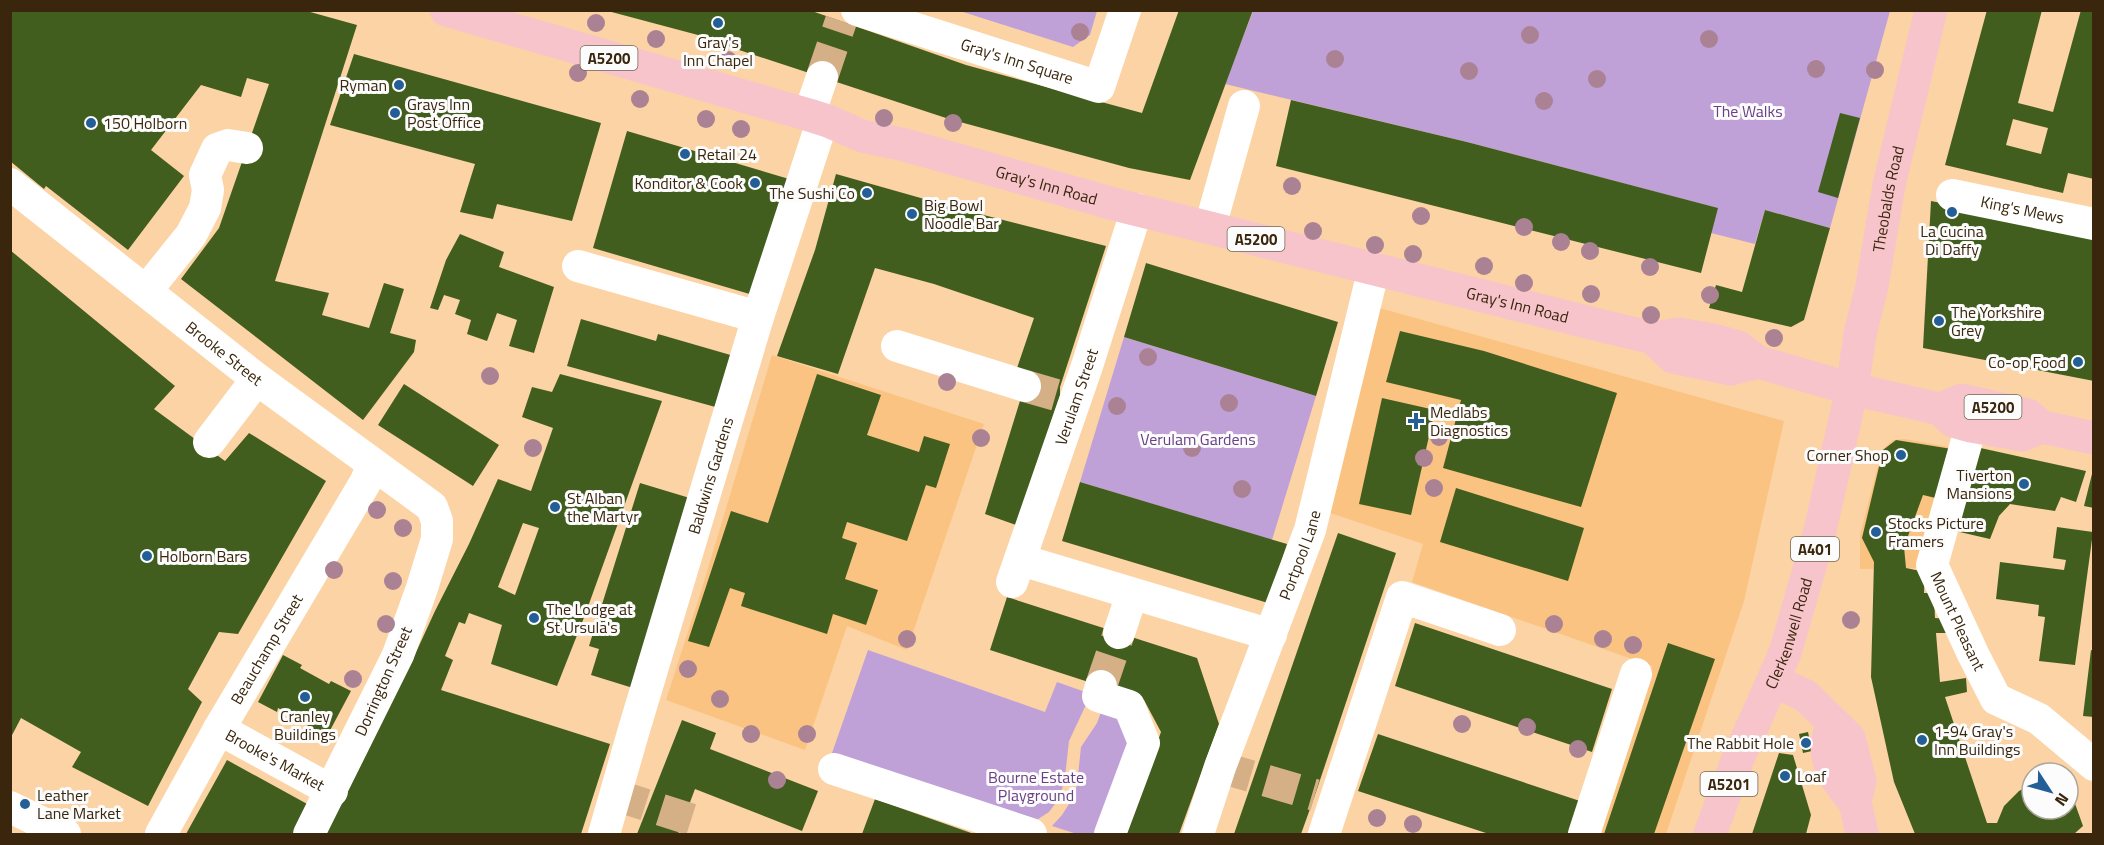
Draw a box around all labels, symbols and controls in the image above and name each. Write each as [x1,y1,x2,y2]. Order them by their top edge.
marker: Gray's Inn Chapel [711,16,725,30]
place label: Gray's Inn Chapel [683,30,753,72]
street label: Gray's Inn Square [958,32,1077,90]
road number: A5200 [580,46,638,70]
place label: Ryman [339,73,387,97]
marker: Ryman [392,78,406,92]
place label: Grays Inn Post Office [407,92,481,134]
park label: The Walks [1713,99,1783,123]
marker: Grays Inn Post Office [388,106,402,120]
place label: 150 Holborn [103,111,187,135]
marker: 150 Holborn [84,116,98,130]
place label: Retail 24 [697,142,757,166]
street label: Theobalds Road [1866,143,1910,254]
marker: Retail 24 [678,147,692,161]
street label: Gray's Inn Road [993,159,1100,211]
place label: Konditor & Cook [634,171,743,195]
marker: Konditor & Cook [748,176,762,190]
place label: The Sushi Co [769,181,855,205]
marker: The Sushi Co [860,186,874,200]
street label: King's Mews [1979,189,2066,230]
place label: Big Bowl Noodle Bar [924,193,999,235]
marker: La Cucina Di Daffy [1945,205,1959,219]
marker: Big Bowl Noodle Bar [905,207,919,221]
place label: La Cucina Di Daffy [1920,219,1984,261]
road number: A5200 [1228,227,1284,251]
street label: Gray's Inn Road [1464,280,1571,329]
place label: The Yorkshire Grey [1951,300,2042,342]
marker: The Yorkshire Grey [1932,314,1946,328]
street label: Brooke Street [181,315,268,392]
street label: Verulam Street [1048,345,1104,448]
place label: Co-op Food [1988,350,2066,374]
marker: Co-op Food [2071,355,2085,369]
road number: A5200 [1964,395,2022,419]
place label: Medlabs Diagnostics [1430,400,1508,442]
marker: Medlabs Diagnostics [1407,412,1425,430]
street label: Baldwins Gardens [681,414,739,537]
park label: Verulam Gardens [1140,427,1256,451]
place label: Corner Shop [1807,443,1889,467]
marker: Corner Shop [1894,448,1908,462]
place label: Tiverton Mansions [1947,463,2012,505]
marker: Tiverton Mansions [2017,477,2031,491]
place label: St Alban the Martyr [567,486,639,528]
marker: St Alban the Martyr [548,500,562,514]
street label: Portpool Lane [1272,508,1326,603]
place label: Stocks Picture Framers [1888,511,1984,553]
marker: Stocks Picture Framers [1869,525,1883,539]
road number: A401 [1791,537,1839,561]
place label: Holborn Bars [159,544,247,568]
marker: Holborn Bars [140,549,154,563]
street label: Mount Pleasant [1925,567,1992,675]
street label: Clerkenwell Road [1759,575,1818,693]
street label: Beauchamp Street [224,589,309,709]
place label: The Lodge at St Ursula's [546,597,633,639]
marker: The Lodge at St Ursula's [527,611,541,625]
street label: Dorrington Street [348,622,418,740]
marker: Cranley Buildings [298,690,312,704]
place label: Cranley Buildings [274,704,336,746]
place label: 1-94 Gray's Inn Buildings [1934,719,2020,761]
street label: Brooke's Market [221,723,329,797]
place label: The Rabbit Hole [1687,731,1794,755]
marker: 1-94 Gray's Inn Buildings [1915,733,1929,747]
marker: The Rabbit Hole [1799,736,1813,750]
north arrow [2020,761,2080,821]
place label: Loaf [1797,764,1827,788]
park label: Bourne Estate Playground [988,765,1084,807]
marker: Loaf [1778,769,1792,783]
road number: A5201 [1700,772,1758,796]
place label: Leather Lane Market [37,783,121,825]
text: N [2049,788,2075,811]
marker: Leather Lane Market [18,797,32,811]

